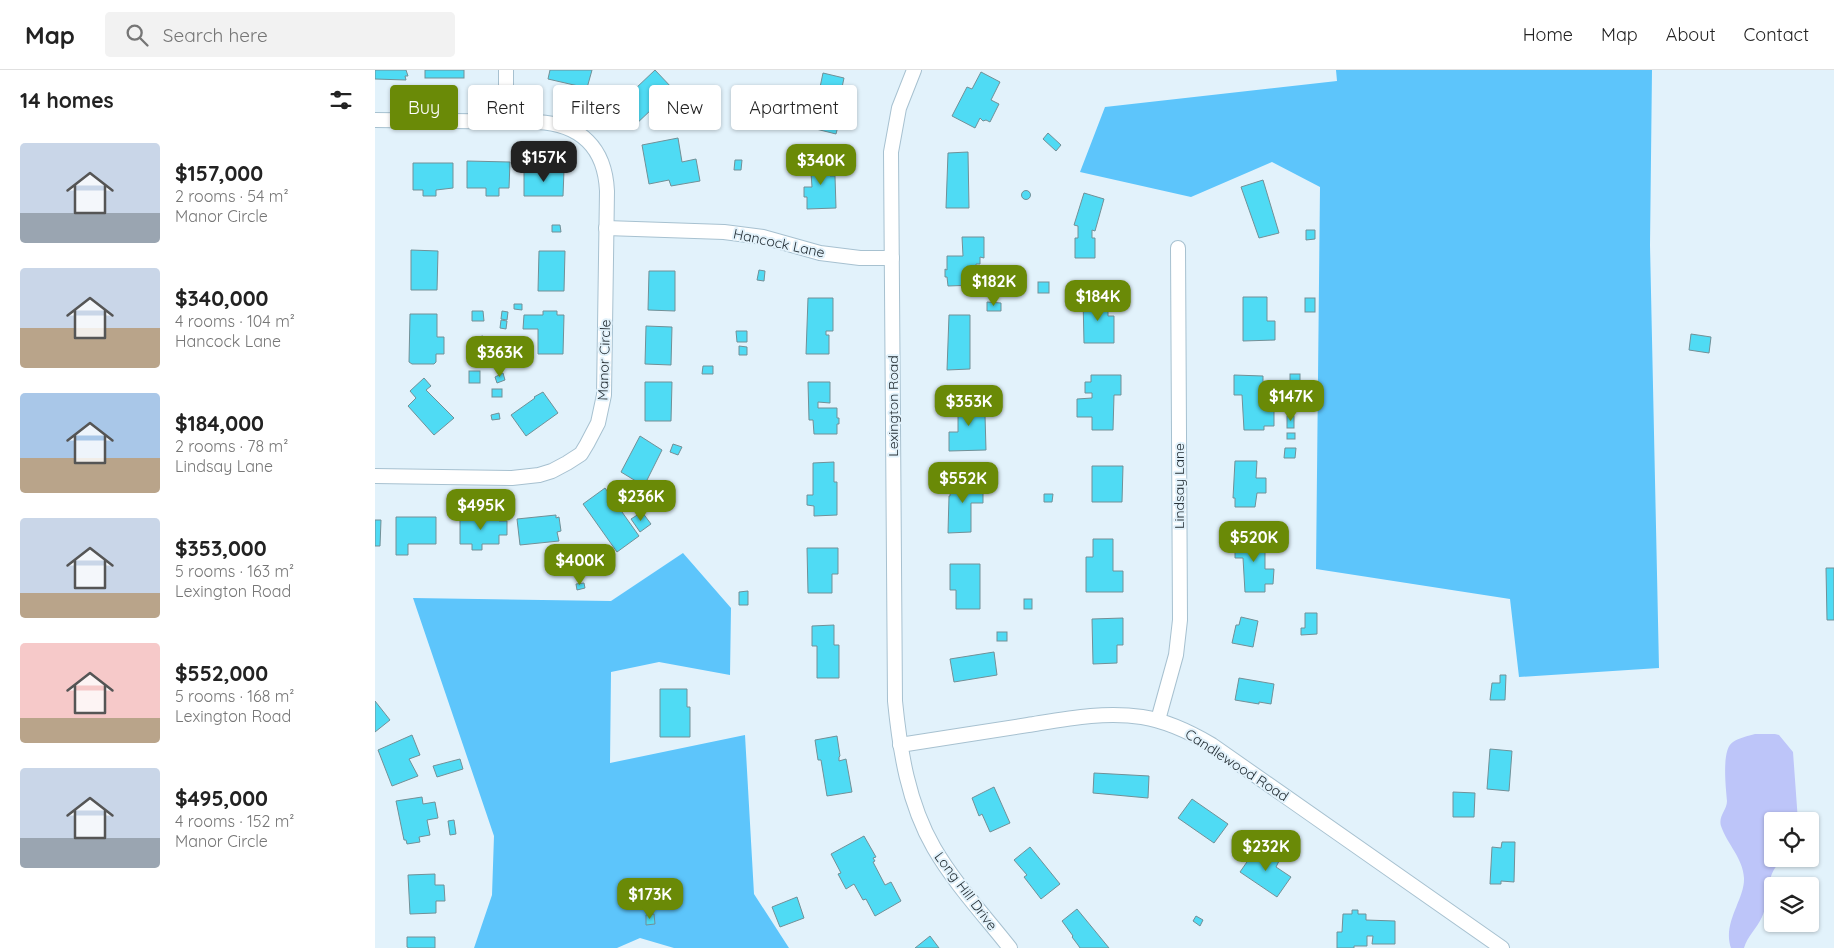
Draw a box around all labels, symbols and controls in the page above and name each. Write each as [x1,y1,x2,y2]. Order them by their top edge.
search box [105,12,455,57]
text: Map [25,20,75,50]
icon: search [123,21,151,49]
text: Search here [163,23,268,47]
text: Home [1523,23,1573,46]
text: Map [1601,23,1638,46]
text: About [1666,23,1716,46]
text: Contact [1744,23,1809,46]
chip: Buy [390,85,458,130]
chip: Rent [468,85,543,130]
chip: Filters [553,85,639,130]
chip: New [649,85,721,130]
chip: Apartment [731,85,857,130]
icon: filters [327,86,355,114]
text: 14 homes [20,87,114,113]
pin: $157K [509,140,579,183]
pin: $340K [786,144,856,186]
text: $157K [522,147,566,167]
text: $340K [797,150,845,170]
text: $157,000 [175,160,263,186]
icon: home [60,163,120,223]
text: 2 rooms · 54 m² [175,186,289,206]
text: Manor Circle [175,206,268,226]
street label: Hancock Lane [732,225,826,261]
pin: $182K [959,264,1029,307]
text: $182K [972,271,1016,291]
pin: $184K [1063,280,1133,322]
text: $340,000 [175,285,269,311]
text: $184K [1076,286,1120,306]
icon: home [60,288,120,348]
text: 4 rooms · 104 m² [175,311,295,331]
street label: Manor Circle [594,319,614,401]
text: Hancock Lane [175,331,281,351]
pin: $363K [465,336,535,378]
text: $363K [477,342,523,362]
street label: Lexington Road [884,355,902,457]
pin: $147K [1256,380,1326,422]
pin: $353K [934,384,1004,427]
text: $147K [1269,386,1313,406]
text: $353K [946,391,992,411]
text: $184,000 [175,410,264,436]
icon: home [60,413,120,473]
text: 2 rooms · 78 m² [175,436,288,456]
street label: Lindsay Lane [1170,443,1188,529]
text: Lindsay Lane [175,456,273,476]
pin: $552K [928,462,998,504]
text: $552K [939,468,987,488]
pin: $236K [606,480,676,522]
text: $236K [618,486,664,506]
pin: $495K [446,488,516,531]
text: $495K [457,495,505,515]
pin: $520K [1219,520,1289,563]
text: $520K [1230,527,1278,547]
text: $353,000 [175,535,267,561]
icon: home [60,538,120,598]
pin: $400K [545,544,615,586]
text: $400K [555,550,605,570]
text: 5 rooms · 163 m² [175,561,294,581]
text: Lexington Road [175,581,291,601]
text: $552,000 [175,660,268,686]
icon: home [60,663,120,723]
text: 5 rooms · 168 m² [175,686,294,706]
text: Lexington Road [175,706,291,726]
street label: Candlewood Road [1182,725,1292,805]
text: $495,000 [175,785,268,811]
icon: home [60,788,120,848]
text: 4 rooms · 152 m² [175,811,294,831]
map controls [1764,812,1819,932]
button: locate [1764,812,1819,867]
pin: $232K [1231,830,1301,872]
text: Manor Circle [175,831,268,851]
text: $232K [1243,836,1289,856]
street label: Long Hill Drive [931,848,1001,934]
button: layers [1764,877,1819,932]
pin: $173K [615,878,685,920]
text: $173K [628,884,672,904]

